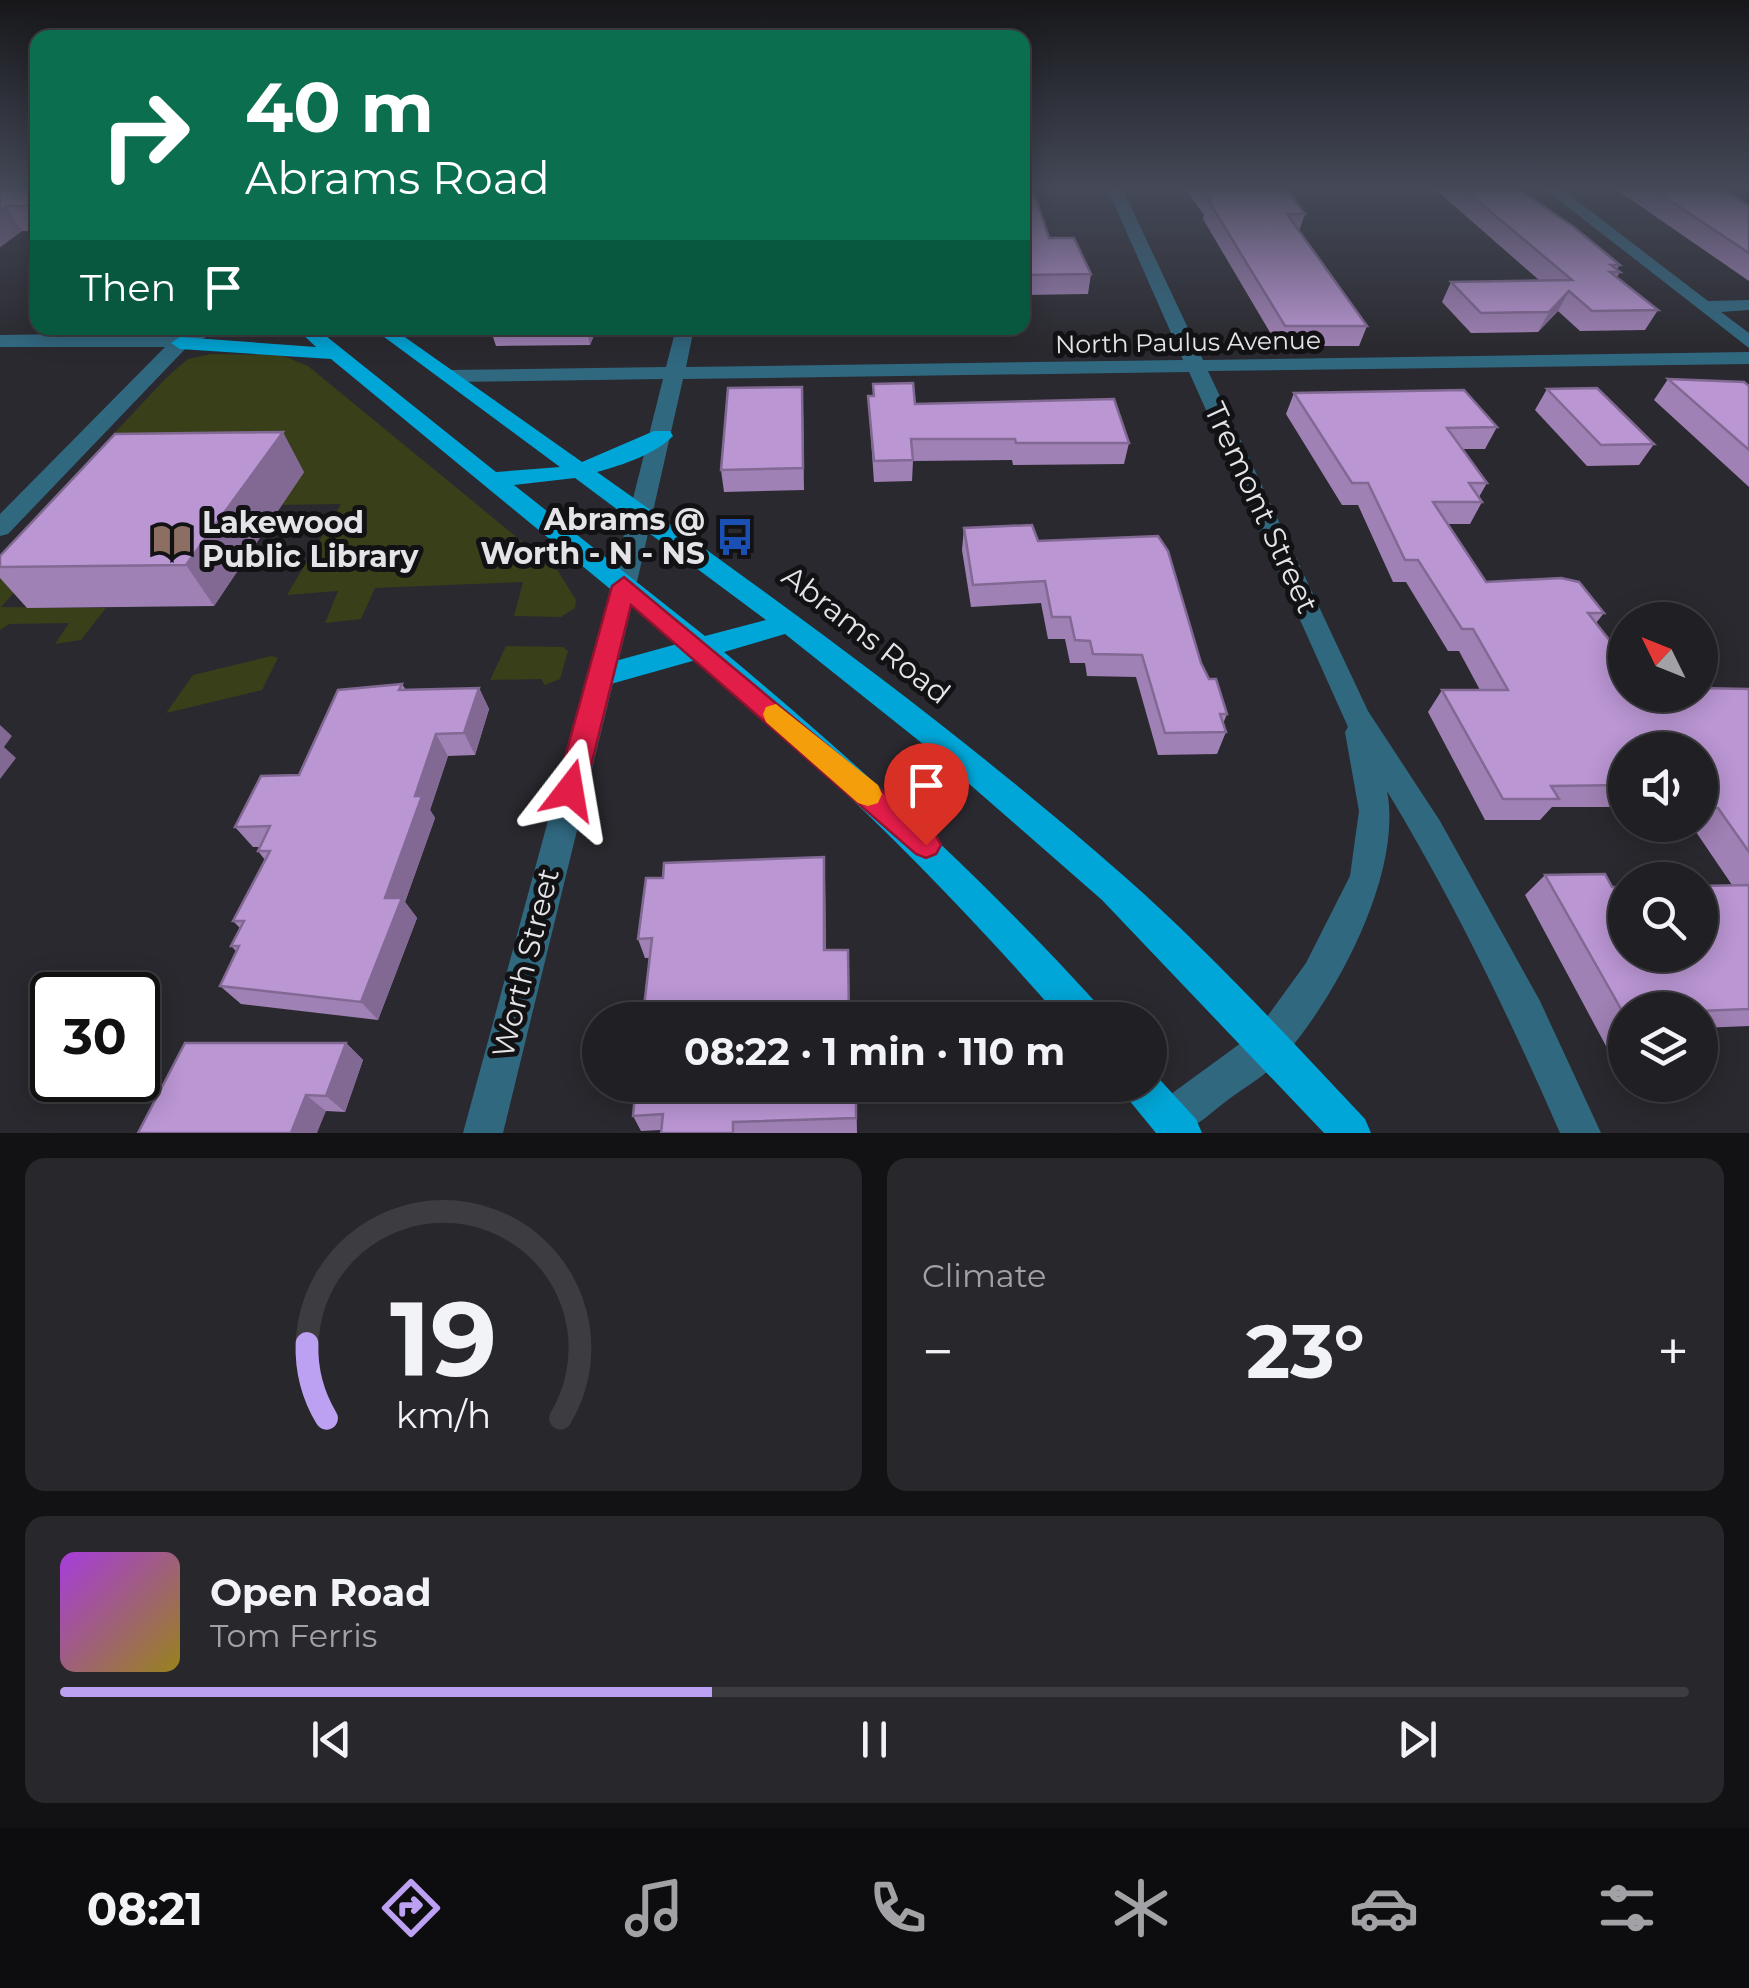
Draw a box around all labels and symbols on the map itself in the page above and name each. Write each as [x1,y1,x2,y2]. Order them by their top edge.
street label: North Paulus Avenue [1055,325,1321,359]
street label: Tremont Street [1196,397,1326,619]
place label: Abrams @ Worth - N - NS [480,501,705,572]
place label: Lakewood Public Library [202,504,420,575]
bus stop icon: Abrams @ Worth - N - NS [714,516,756,558]
library icon: Lakewood Public Library [151,519,193,561]
street label: Abrams Road [775,557,958,712]
north arrow [1608,602,1718,712]
position arrow [518,738,622,842]
pin [884,743,969,846]
street label: Worth Street [484,864,567,1061]
speed limit sign: 30 [30,972,160,1102]

